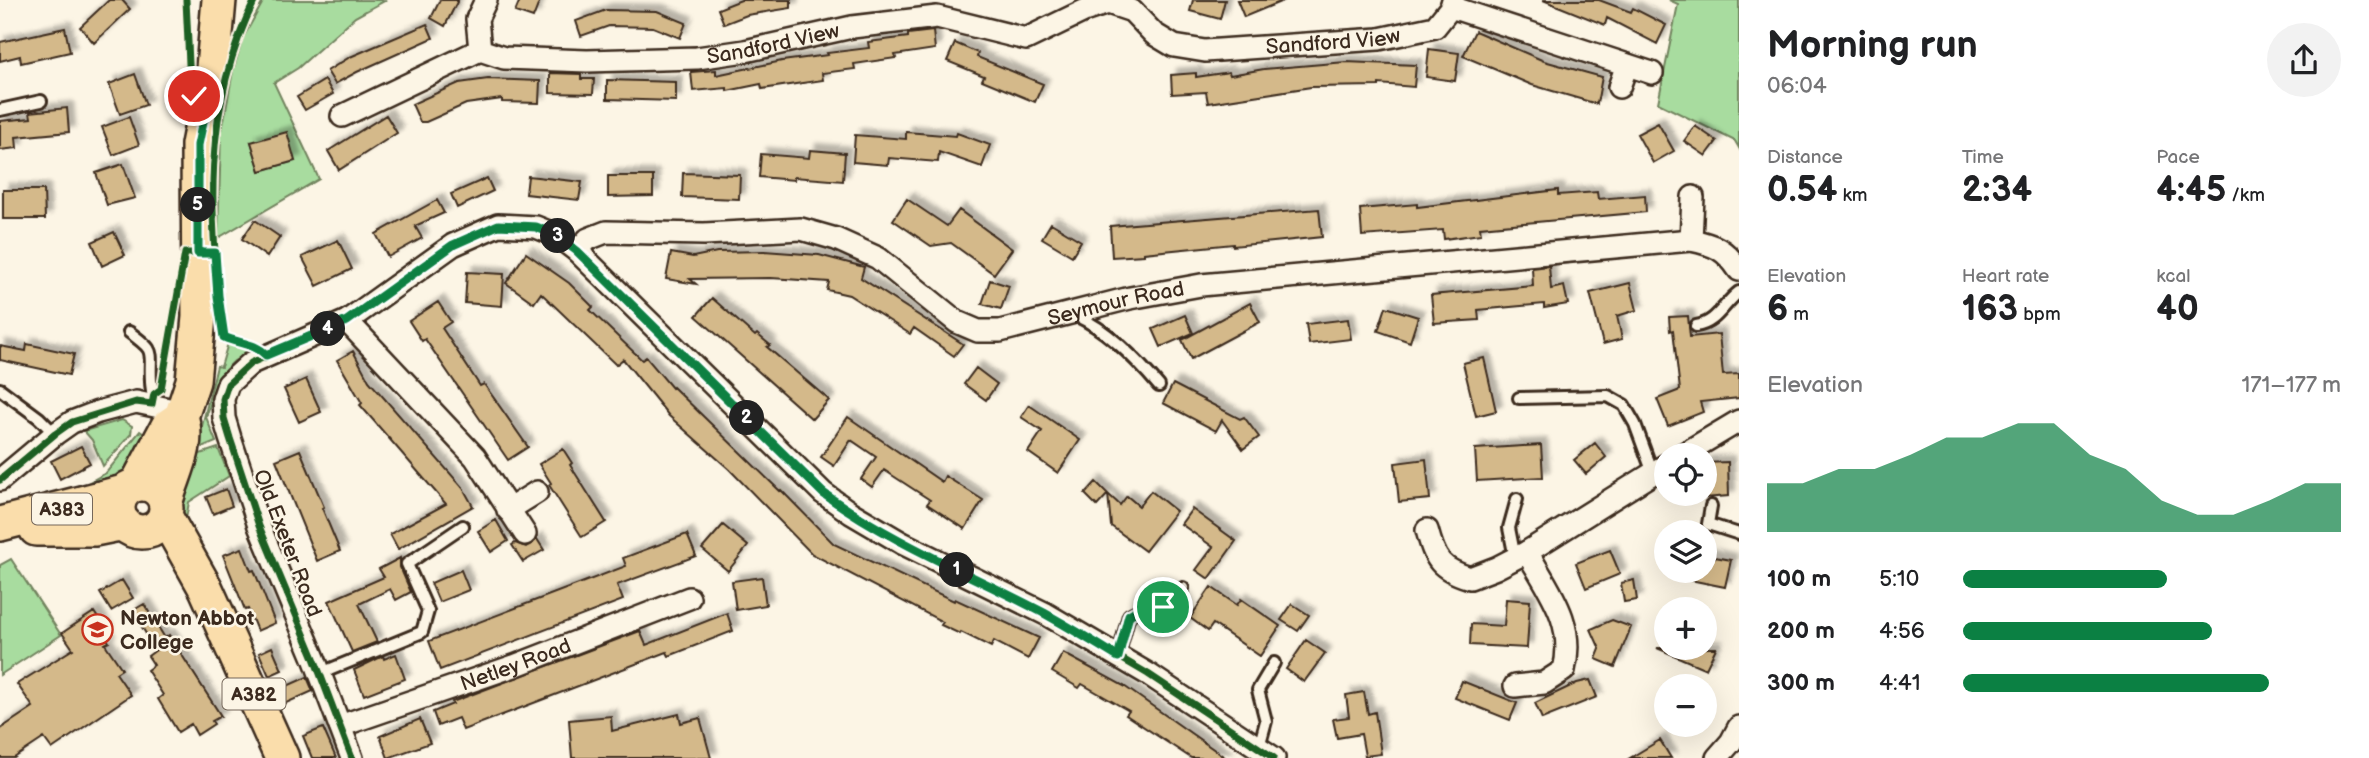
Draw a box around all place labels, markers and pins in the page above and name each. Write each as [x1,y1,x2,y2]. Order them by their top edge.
pin [164,66,224,126]
pin: 5 [180,188,216,222]
pin: 3 [540,218,576,254]
pin: 4 [310,312,346,346]
pin: 2 [730,400,764,436]
pin: 1 [940,552,974,588]
pin [1133,577,1193,637]
place label: Newton Abbot College [120,606,254,655]
school or university icon: Newton Abbot College [80,613,114,647]

